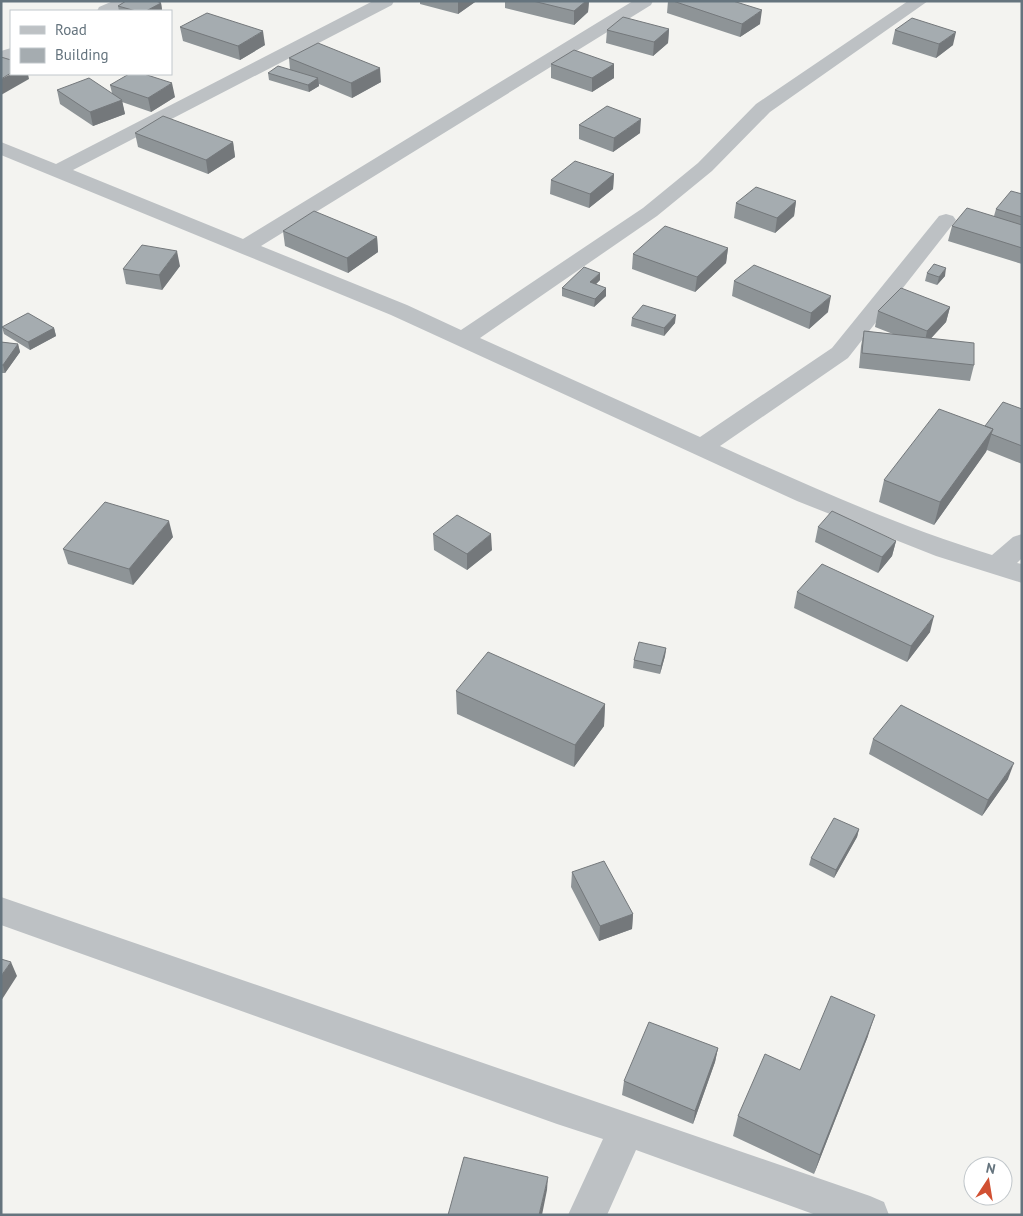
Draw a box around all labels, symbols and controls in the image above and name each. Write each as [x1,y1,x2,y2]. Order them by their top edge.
legend [10,10,172,75]
text: Road [55,20,87,39]
text: Building [55,45,109,64]
north arrow [963,1156,1013,1206]
text: N [984,1159,997,1178]

